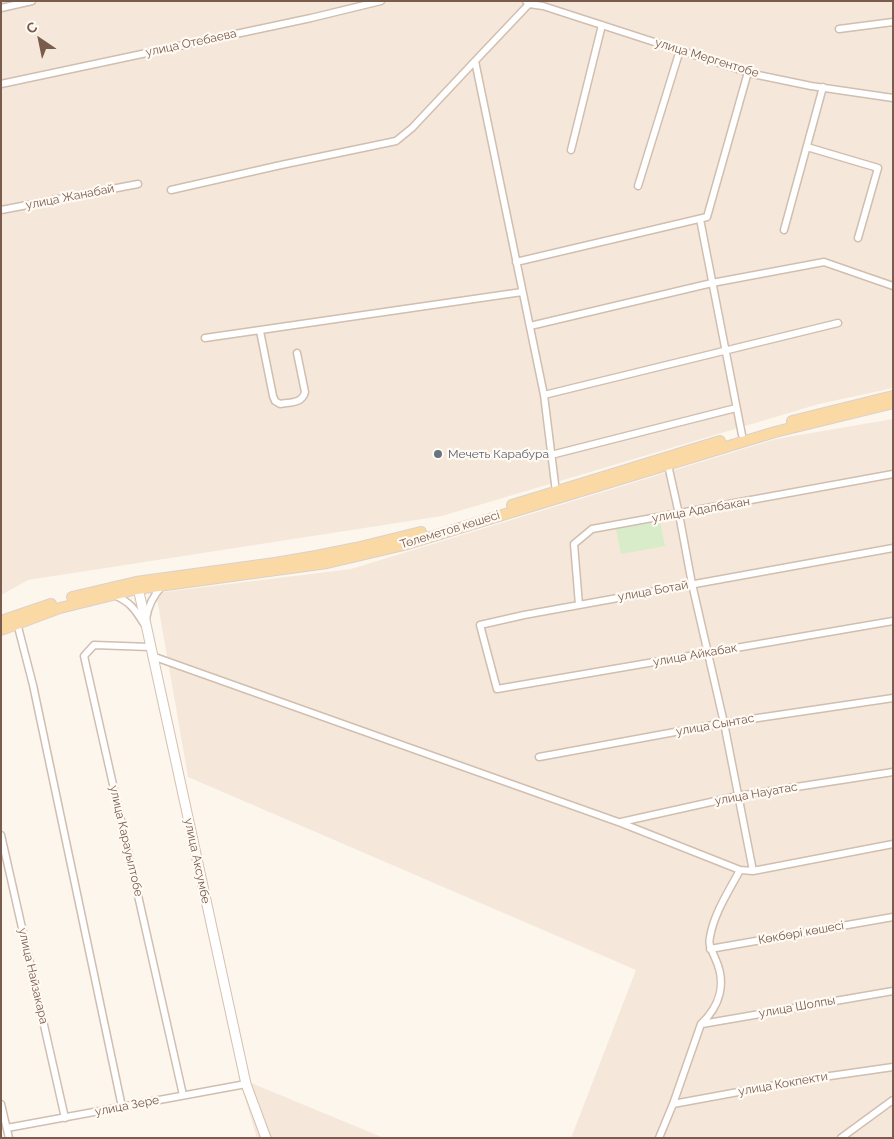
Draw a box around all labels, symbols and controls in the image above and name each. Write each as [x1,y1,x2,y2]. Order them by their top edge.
north arrow [15,15,65,65]
text: С [23,18,40,37]
street label: улица Отебаева [144,26,238,60]
street label: улица Мергентобе [653,35,761,81]
street label: улица Жанабай [25,181,115,213]
place label: Мечеть Карабура [448,447,549,461]
marker: Мечеть Карабура [432,448,444,460]
street label: улица Адалбакан [651,494,751,526]
street label: Төлеметов көшесі [398,508,502,552]
street label: улица Ботай [617,578,689,604]
street label: улица Айкабак [652,641,738,669]
street label: улица Сынтас [675,711,755,739]
street label: улица Науатас [714,780,798,808]
street label: улица Карауылтобе [106,784,146,898]
street label: улица Аксумбе [181,817,213,905]
street label: Көкбөрі көшесі [757,918,845,948]
street label: улица Найзакара [15,927,51,1025]
street label: улица Шолпы [758,993,836,1021]
street label: улица Кокпекти [737,1069,829,1099]
street label: улица Зере [94,1093,160,1119]

